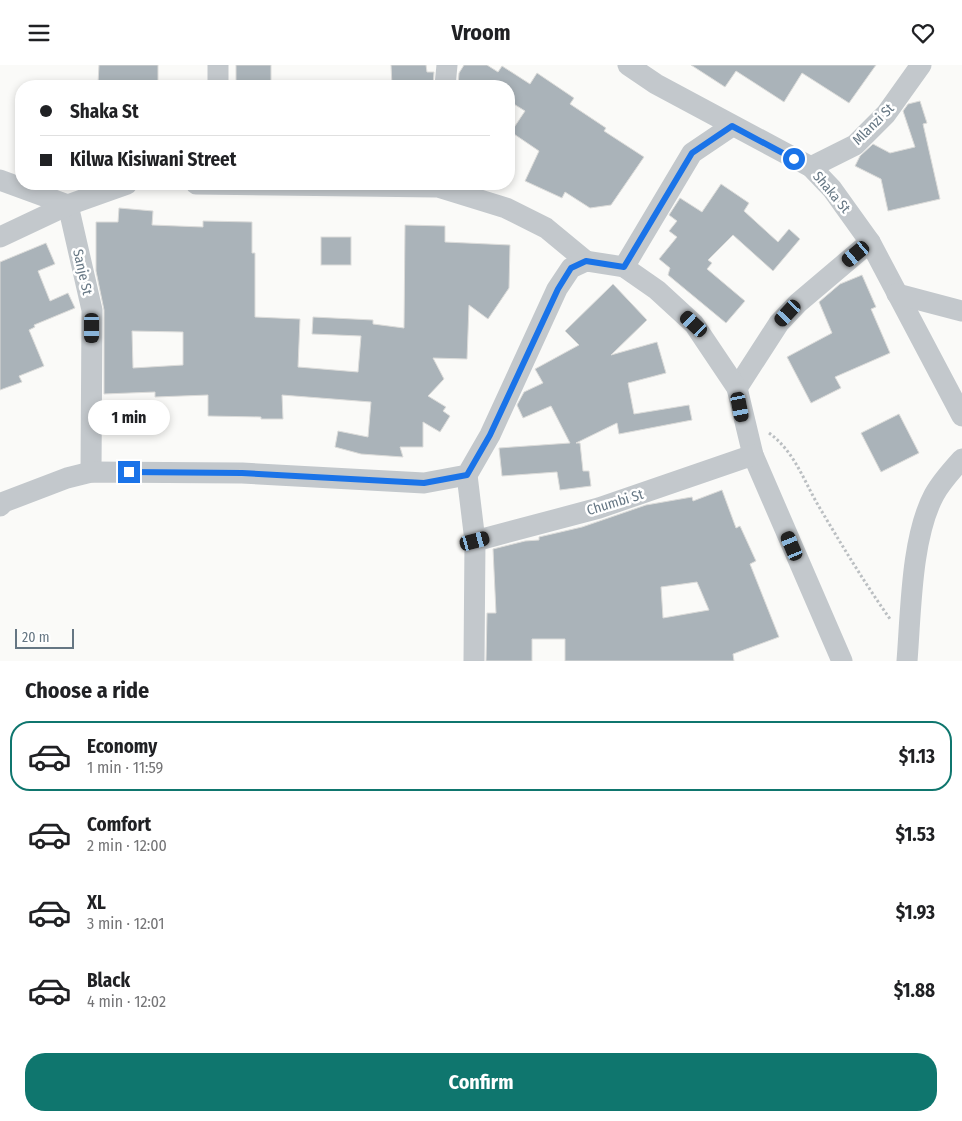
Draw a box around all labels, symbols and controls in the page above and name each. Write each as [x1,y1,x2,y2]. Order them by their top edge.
icon: menu [25,19,53,47]
text: Vroom [451,19,511,46]
icon: heart [909,19,937,47]
text: Shaka St [70,100,139,123]
street label: Mlanzi St [849,100,898,149]
text: Kilwa Kisiwani Street [70,148,236,171]
route start [783,148,805,170]
street label: Shaka St [809,168,854,217]
car [839,239,872,269]
street label: Sanje St [69,248,96,297]
car [772,297,803,329]
car [677,308,710,340]
car [84,313,99,343]
car [729,391,750,423]
callout: 1 min [88,399,170,435]
text: 1 min [112,408,146,427]
route end [118,461,140,483]
street label: Chumbi St [585,486,646,519]
car [779,529,804,563]
car [458,530,491,552]
scale bar [15,626,74,649]
text: 20 m [22,629,50,646]
text: Choose a ride [25,677,149,704]
icon: car [27,734,72,779]
text: Economy [87,735,157,758]
text: $1.13 [899,745,935,768]
text: 1 min · 11:59 [87,758,163,777]
icon: car [27,812,72,857]
text: Comfort [87,813,151,836]
text: $1.53 [895,823,935,846]
text: 2 min · 12:00 [87,836,167,855]
icon: car [27,890,72,935]
text: XL [87,891,106,914]
text: $1.93 [896,901,935,924]
text: 3 min · 12:01 [87,914,165,933]
icon: car [27,968,72,1013]
text: Black [87,969,130,992]
text: $1.88 [894,979,935,1002]
text: 4 min · 12:02 [87,992,166,1011]
button: Confirm [25,1053,937,1111]

